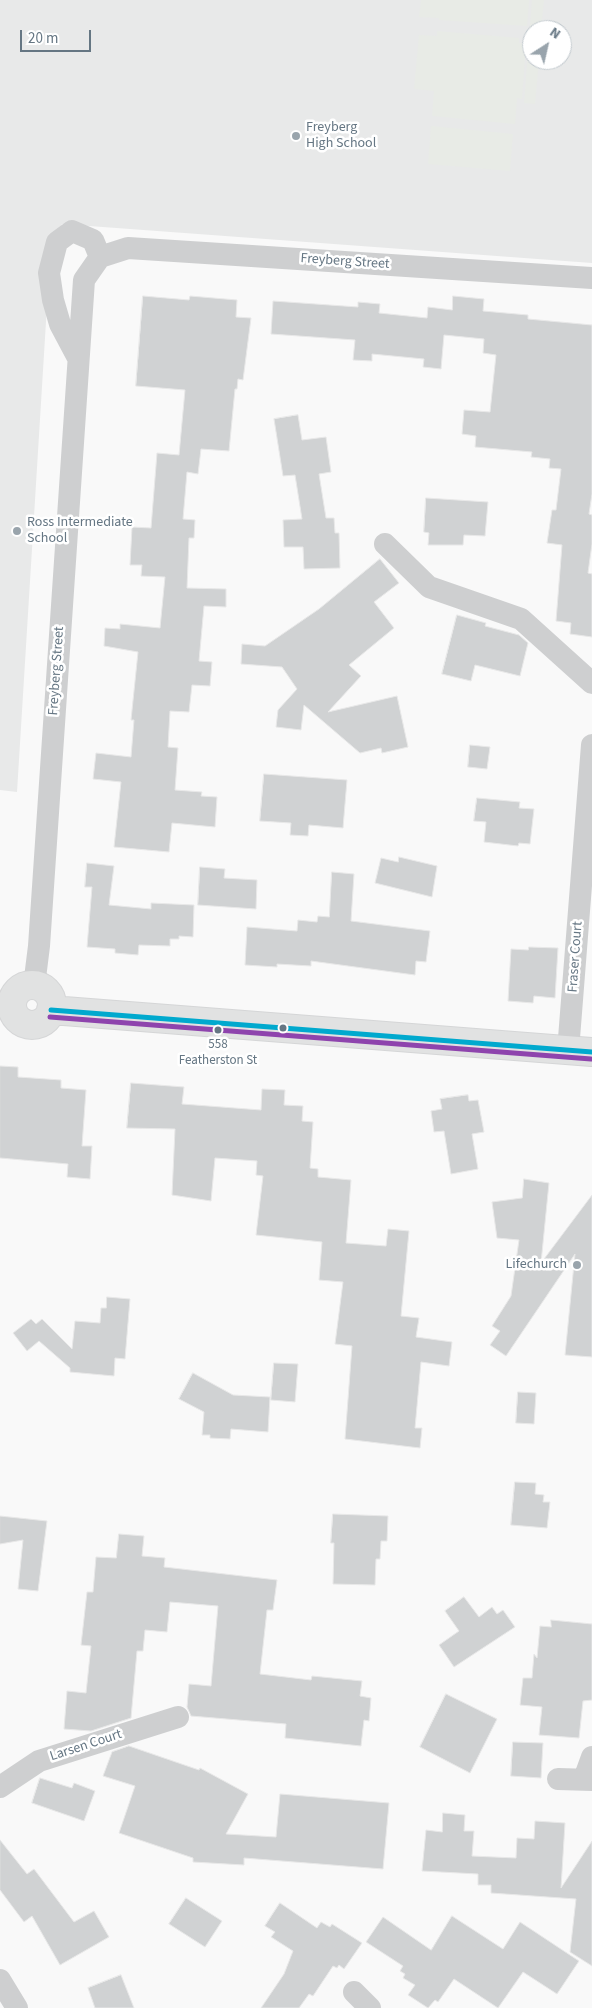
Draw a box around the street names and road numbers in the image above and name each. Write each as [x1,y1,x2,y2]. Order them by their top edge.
street label: Freyberg Street [300,251,390,273]
street label: Freyberg Street [46,626,68,716]
street label: Fraser Court [565,921,587,993]
street label: Larsen Court [48,1726,124,1766]

